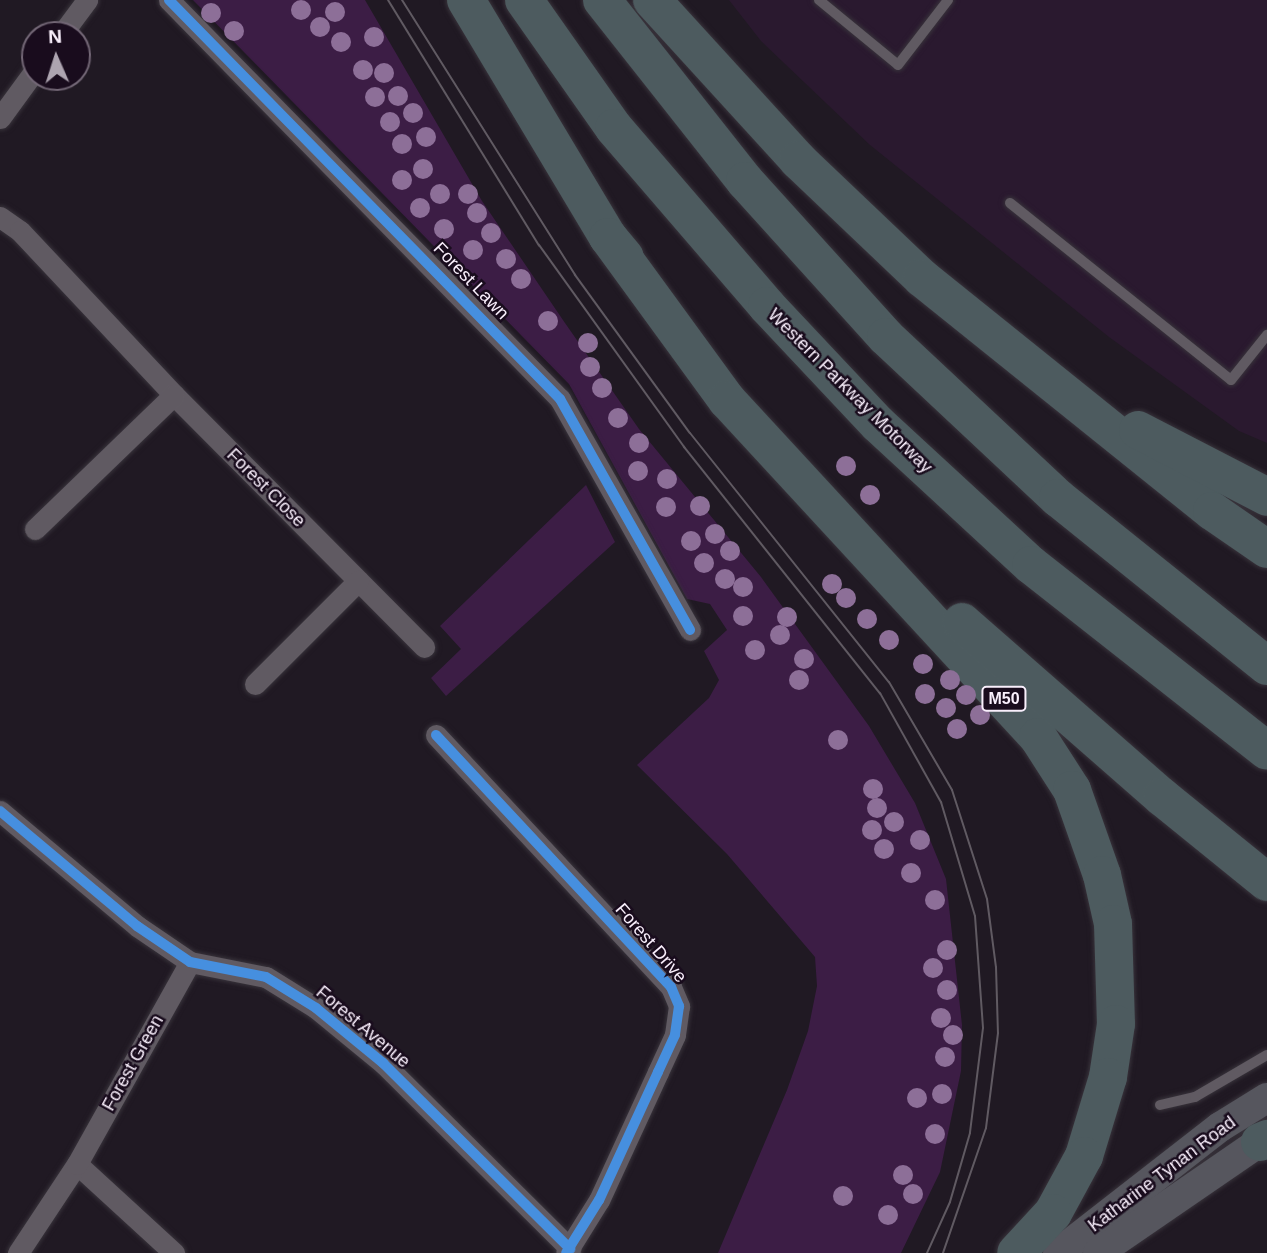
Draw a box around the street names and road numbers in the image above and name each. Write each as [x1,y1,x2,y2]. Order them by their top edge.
street label: Forest Lawn [429,238,513,324]
street label: Western Parkway Motorway [763,304,937,478]
street label: Forest Close [222,444,310,532]
road number: M50 [981,686,1027,712]
street label: Forest Drive [611,899,691,987]
street label: Forest Avenue [311,981,415,1073]
street label: Forest Green [98,1011,168,1115]
street label: Katharine Tynan Road [1084,1111,1240,1237]

